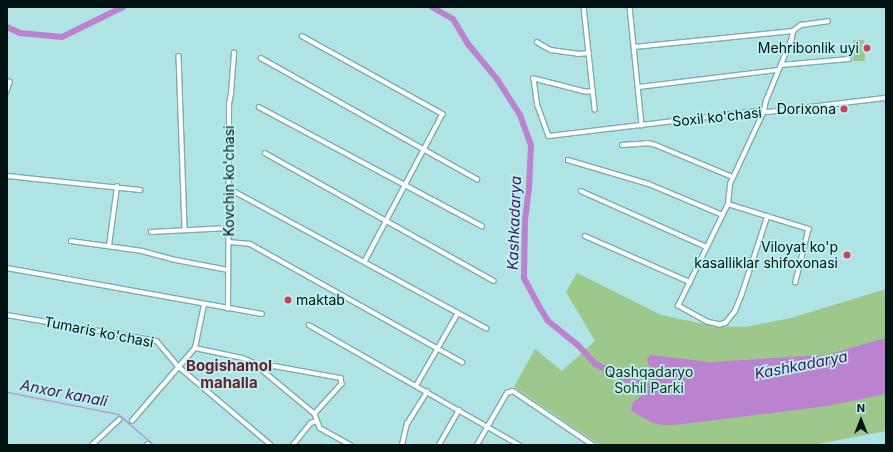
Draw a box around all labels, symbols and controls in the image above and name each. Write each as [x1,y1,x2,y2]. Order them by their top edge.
place label: Mehribonlik uyi [758,40,859,56]
marker: Mehribonlik uyi [862,43,872,53]
place label: Dorixona [777,101,836,117]
street label: Soxil ko'chasi [671,104,763,130]
marker: Dorixona [839,104,849,114]
street label: Kovchin ko'chasi [221,126,237,236]
water label: Kashkadarya [503,176,525,270]
place label: Viloyat ko'p kasalliklar shifoxonasi [694,239,838,272]
marker: Viloyat ko'p kasalliklar shifoxonasi [841,249,853,261]
place label: maktab [296,292,345,308]
marker: maktab [283,295,293,305]
street label: Tumaris ko'chasi [43,313,155,351]
water label: Kashkadarya [753,347,849,383]
district label: Bogishamol mahalla [186,356,272,391]
park label: Qashqadaryo Sohil Parki [605,364,693,396]
water label: Anxor kanali [19,376,109,410]
north arrow [841,400,881,440]
text: N [857,401,865,415]

